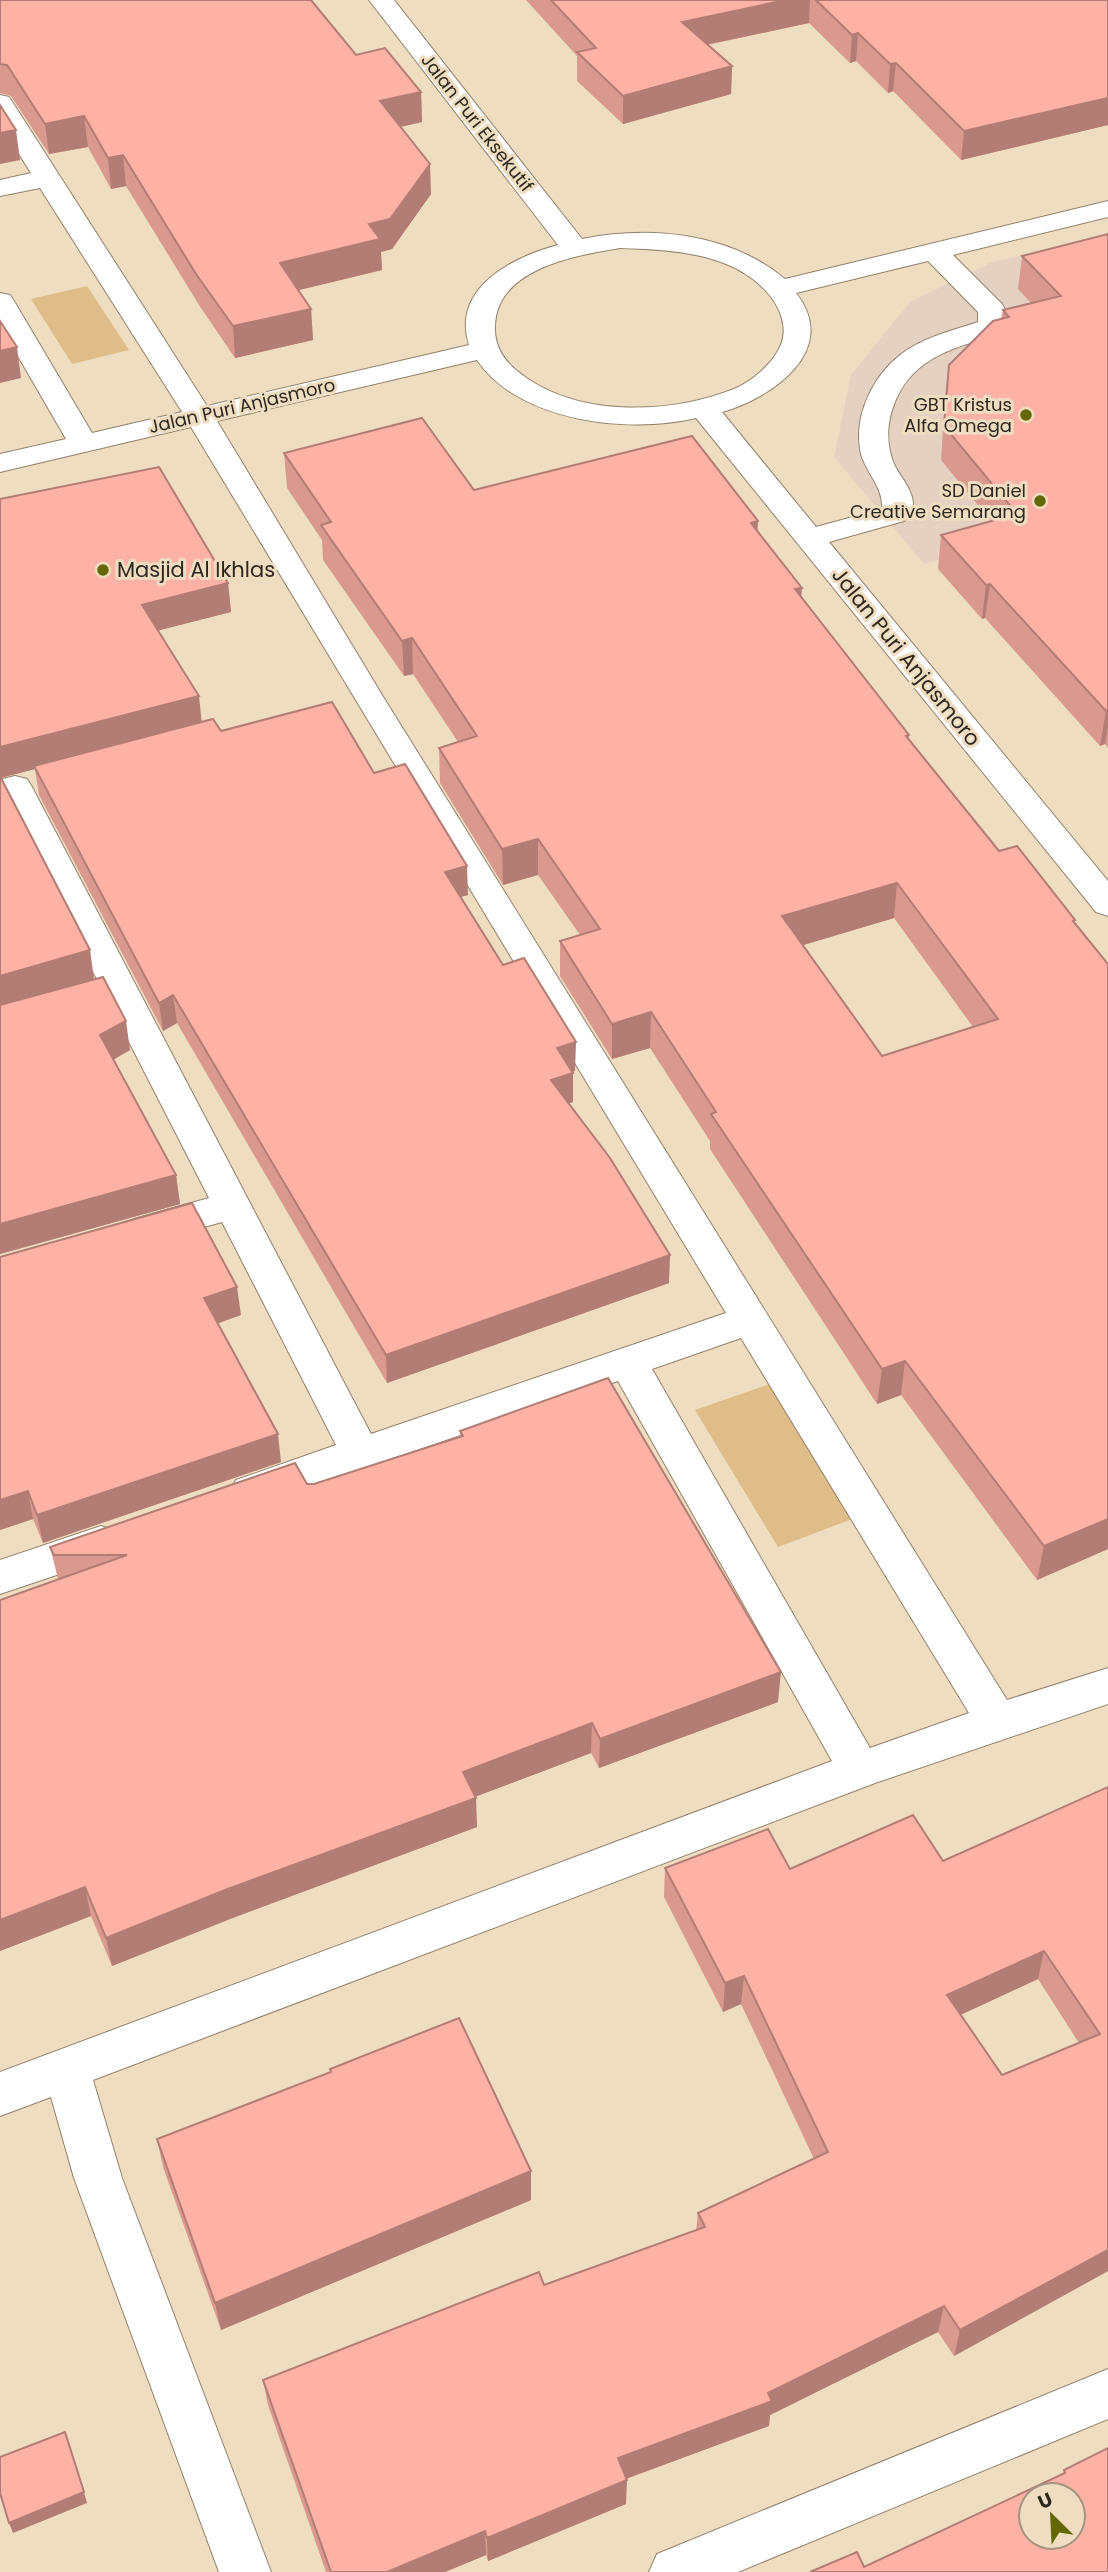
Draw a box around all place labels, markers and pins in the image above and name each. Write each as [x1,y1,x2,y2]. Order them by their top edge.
place label: GBT Kristus Alfa Omega [904,392,1012,438]
marker: GBT Kristus Alfa Omega [1018,407,1034,423]
place label: SD Daniel Creative Semarang [850,478,1026,524]
marker: SD Daniel Creative Semarang [1032,493,1048,509]
place label: Masjid Al Ikhlas [117,555,275,584]
marker: Masjid Al Ikhlas [95,562,111,578]

